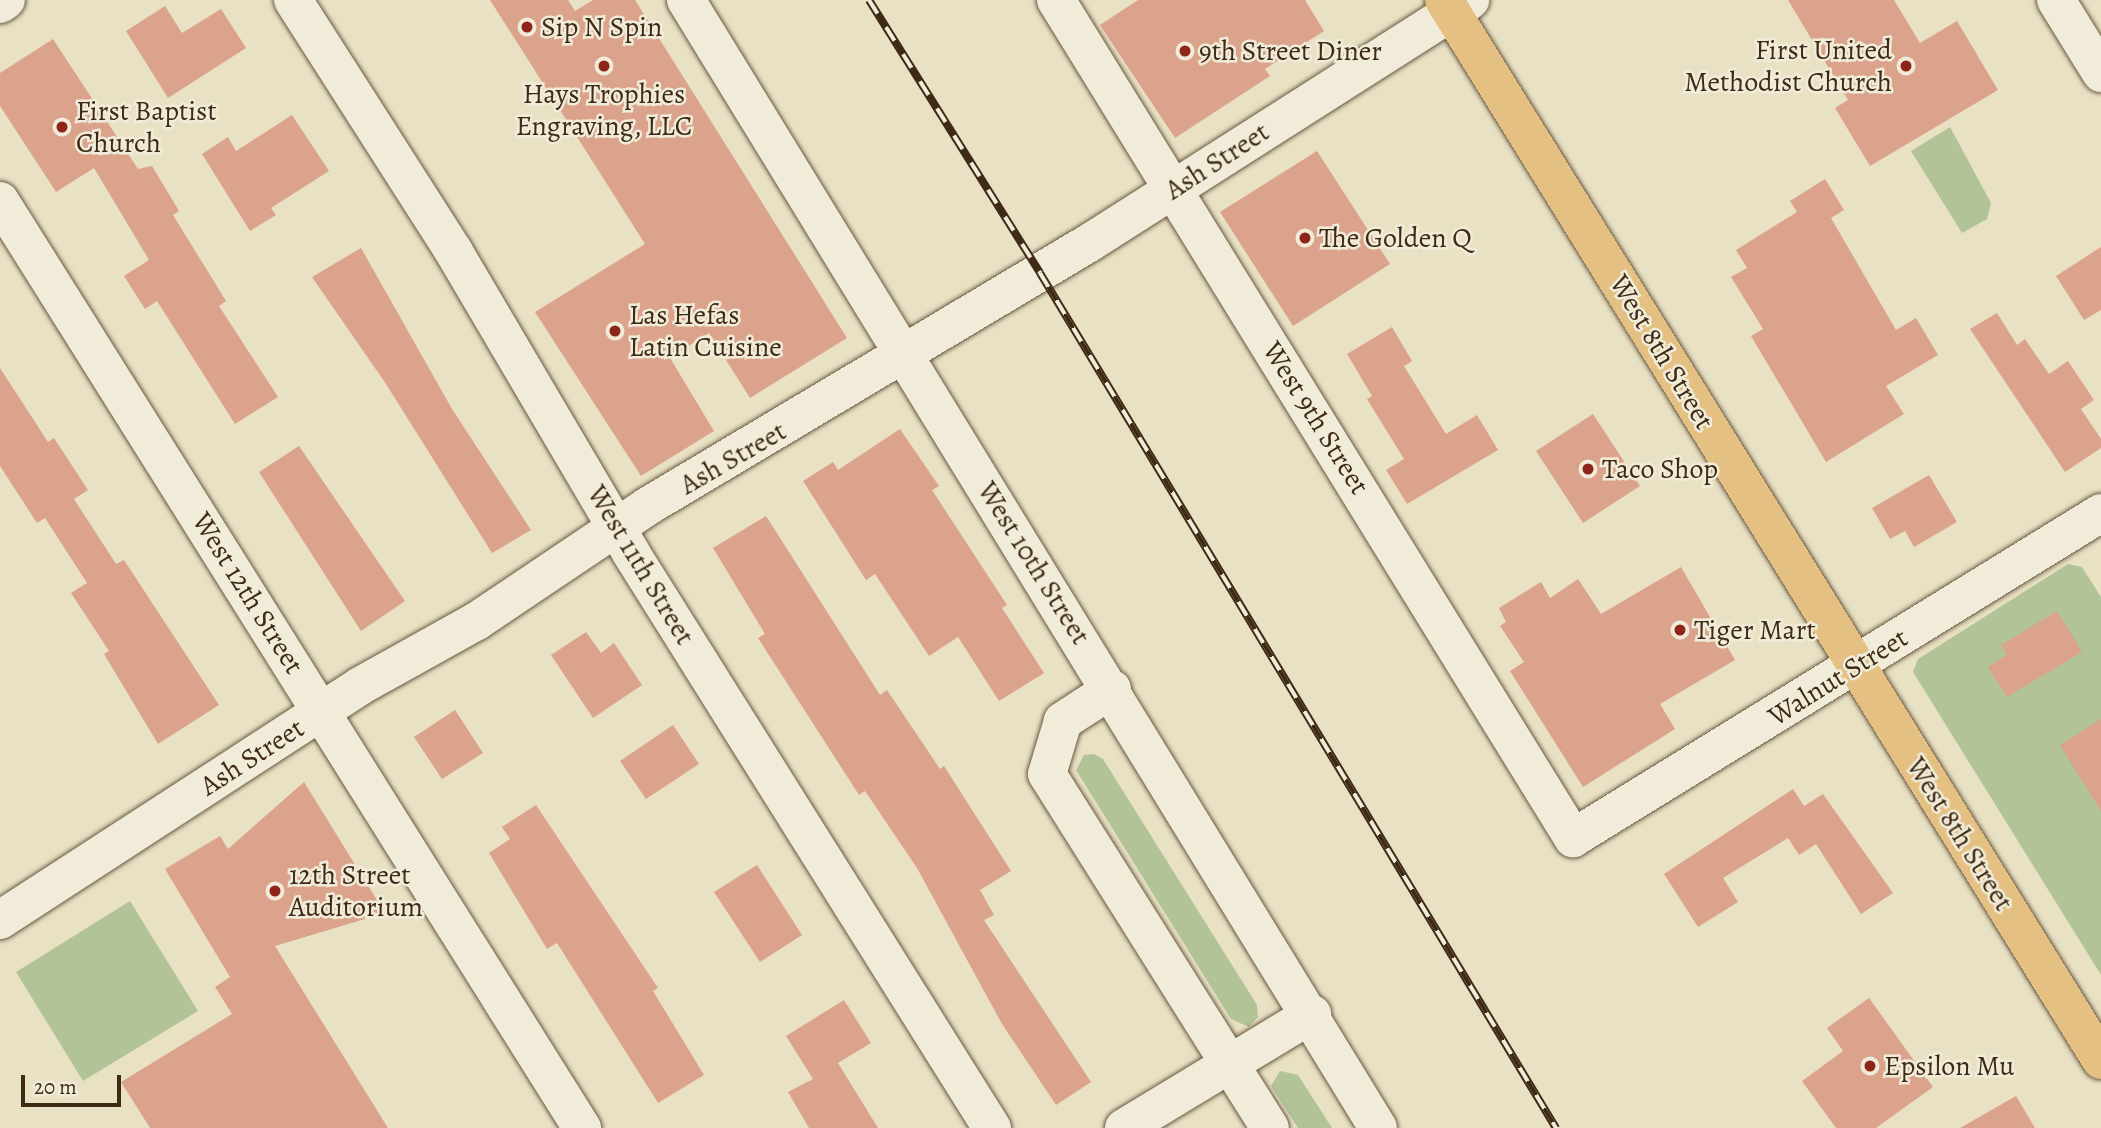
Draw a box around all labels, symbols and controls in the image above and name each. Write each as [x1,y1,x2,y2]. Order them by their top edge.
place label: Sip N Spin [541,10,662,44]
marker: Sip N Spin [519,19,535,35]
place label: First United Methodist Church [1684,33,1892,99]
place label: 9th Street Diner [1199,34,1382,68]
marker: 9th Street Diner [1177,43,1193,59]
marker: Hays Trophies Engraving, LLC [596,58,612,74]
marker: First United Methodist Church [1898,58,1914,74]
place label: Hays Trophies Engraving, LLC [516,77,692,143]
place label: First Baptist Church [76,94,217,160]
street label: Ash Street [1159,115,1275,207]
marker: First Baptist Church [54,119,70,135]
place label: The Golden Q [1319,221,1472,255]
marker: The Golden Q [1297,230,1313,246]
street label: West 8th Street [1603,268,1721,436]
place label: Las Hefas Latin Cuisine [629,298,782,364]
marker: Las Hefas Latin Cuisine [607,323,623,339]
street label: West 9th Street [1256,335,1376,501]
street label: Ash Street [674,414,792,502]
place label: Taco Shop [1602,452,1718,486]
marker: Taco Shop [1580,461,1596,477]
street label: West 10th Street [971,475,1097,651]
street label: West 11th Street [580,479,702,651]
street label: West 12th Street [185,506,311,680]
place label: Tiger Mart [1694,613,1816,647]
street label: Walnut Street [1762,621,1914,733]
marker: Tiger Mart [1672,622,1688,638]
street label: Ash Street [194,711,310,803]
street label: West 8th Street [1899,751,2021,917]
place label: 12th Street Auditorium [289,858,423,924]
marker: 12th Street Auditorium [267,883,283,899]
place label: Epsilon Mu [1884,1049,2014,1083]
marker: Epsilon Mu [1862,1058,1878,1074]
scale bar [24,1062,124,1106]
text: 20 m [34,1073,77,1101]

